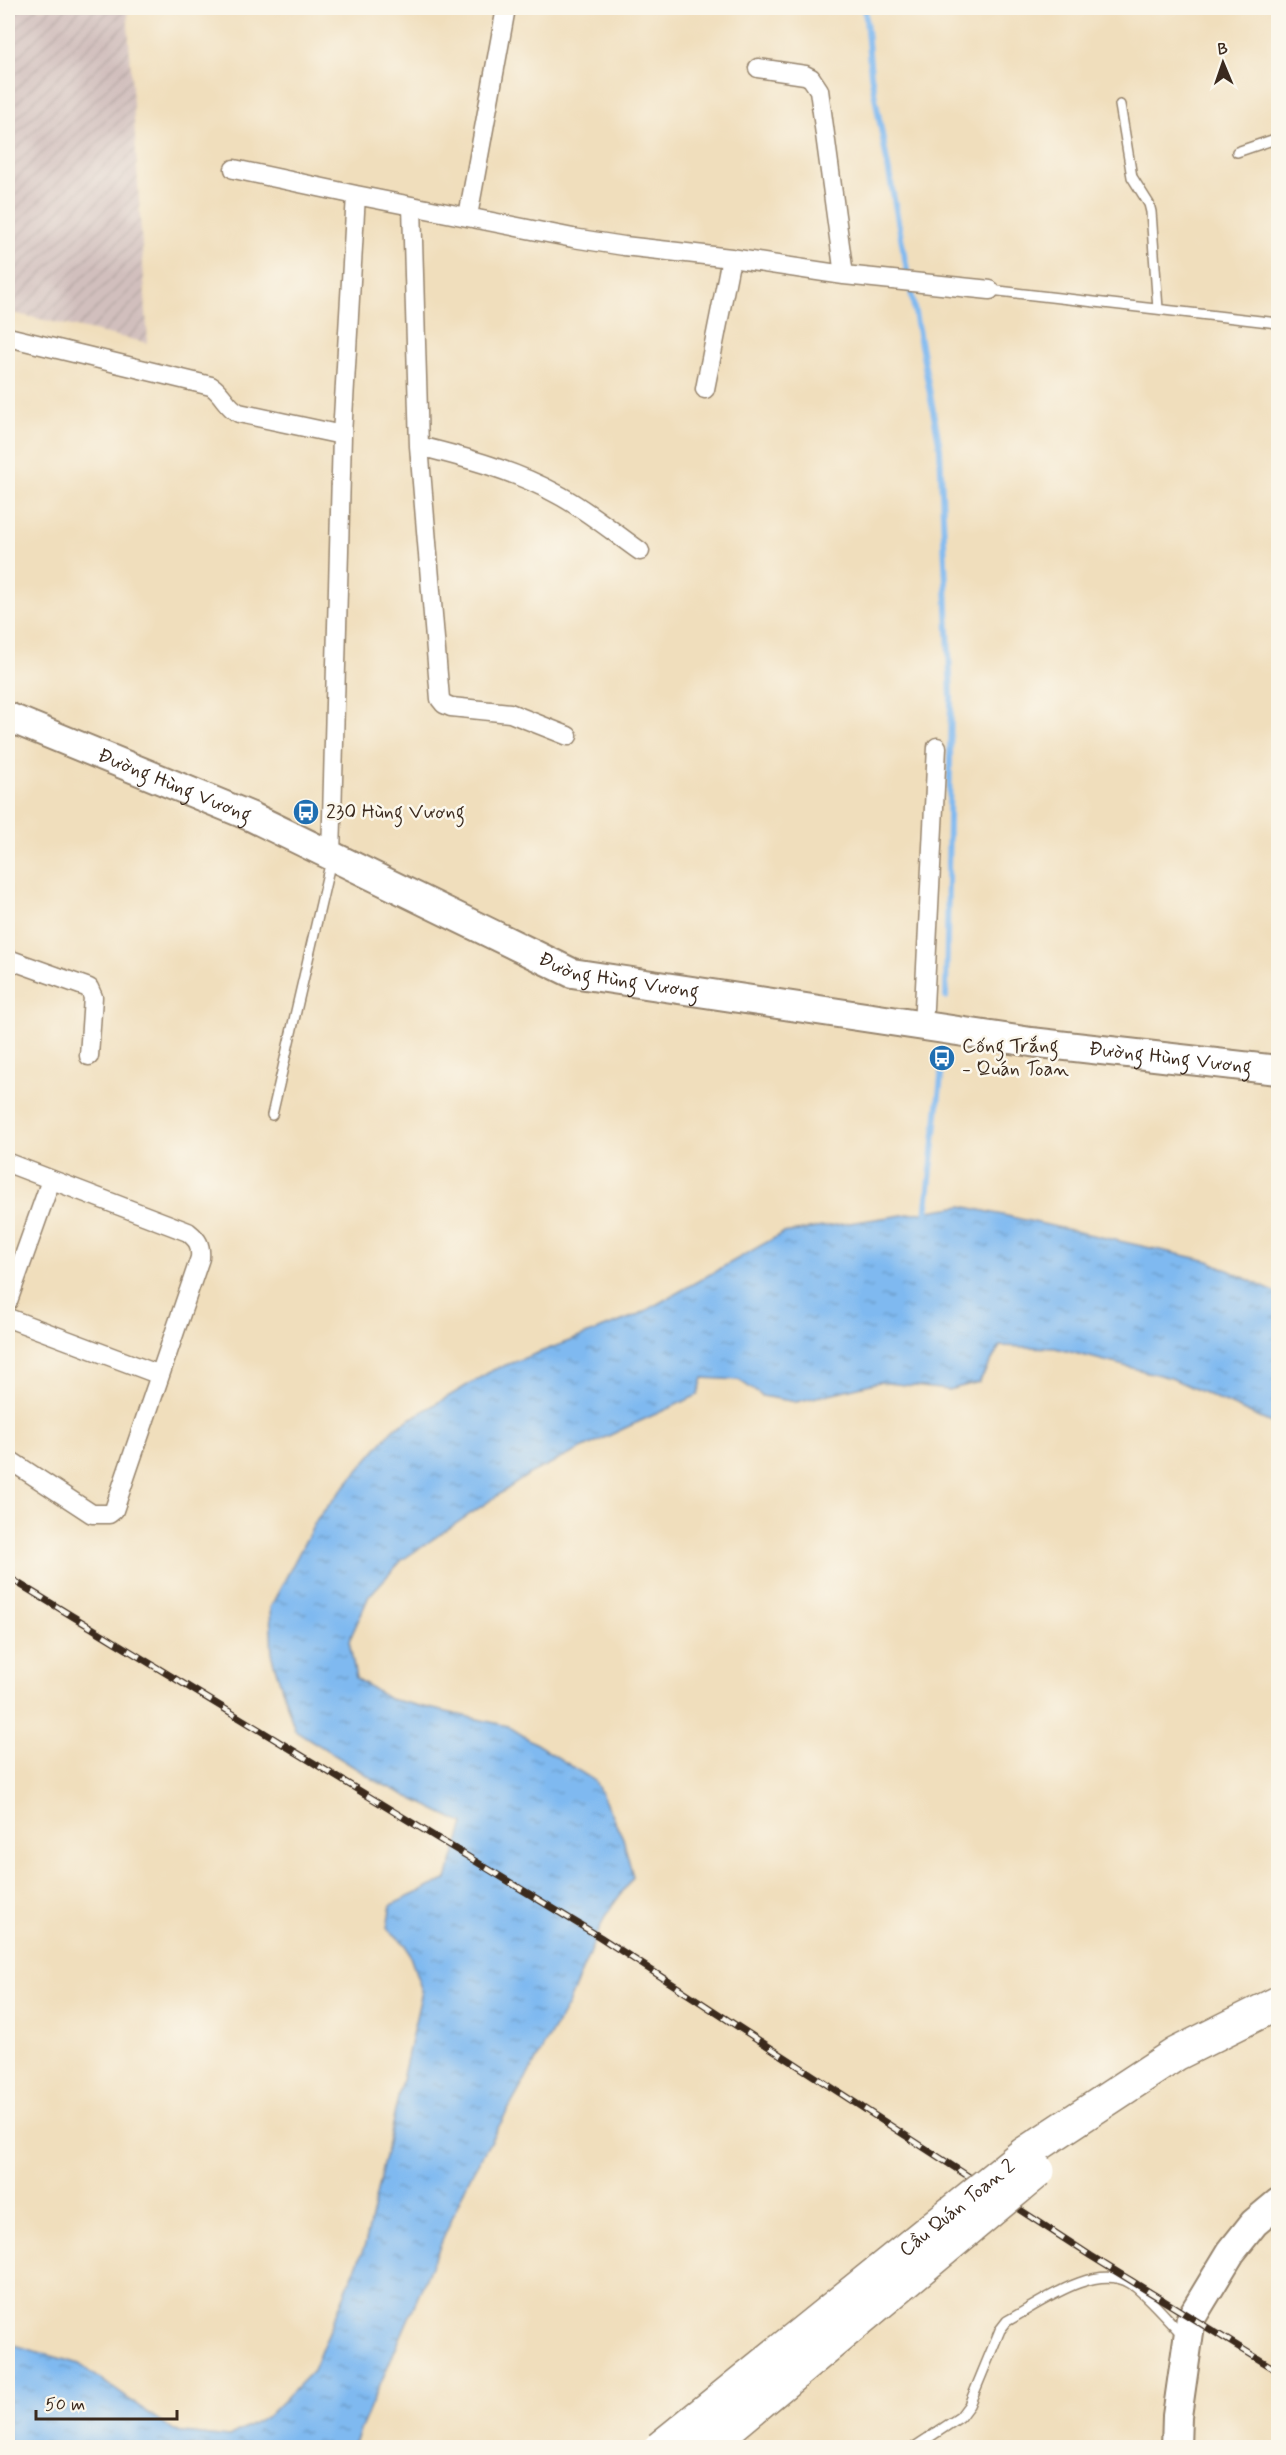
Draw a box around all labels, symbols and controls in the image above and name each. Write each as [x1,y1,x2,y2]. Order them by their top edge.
north arrow [1193,33,1253,93]
text: B [1217,39,1228,60]
street label: Đường Hùng Vương [94,742,255,831]
bus stop icon: 230 Hùng Vương [291,797,321,827]
place label: 230 Hùng Vương [326,799,465,828]
street label: Đường Hùng Vương [534,945,701,1007]
place label: Cống Trắng - Quán Toan [962,1033,1069,1083]
street label: Đường Hùng Vương [1087,1035,1253,1082]
bus stop icon: Cống Trắng - Quán Toan [927,1043,957,1073]
street label: Cầu Quán Toan 2 [893,2153,1021,2263]
scale bar [36,2383,177,2421]
text: 50 m [45,2393,85,2417]

